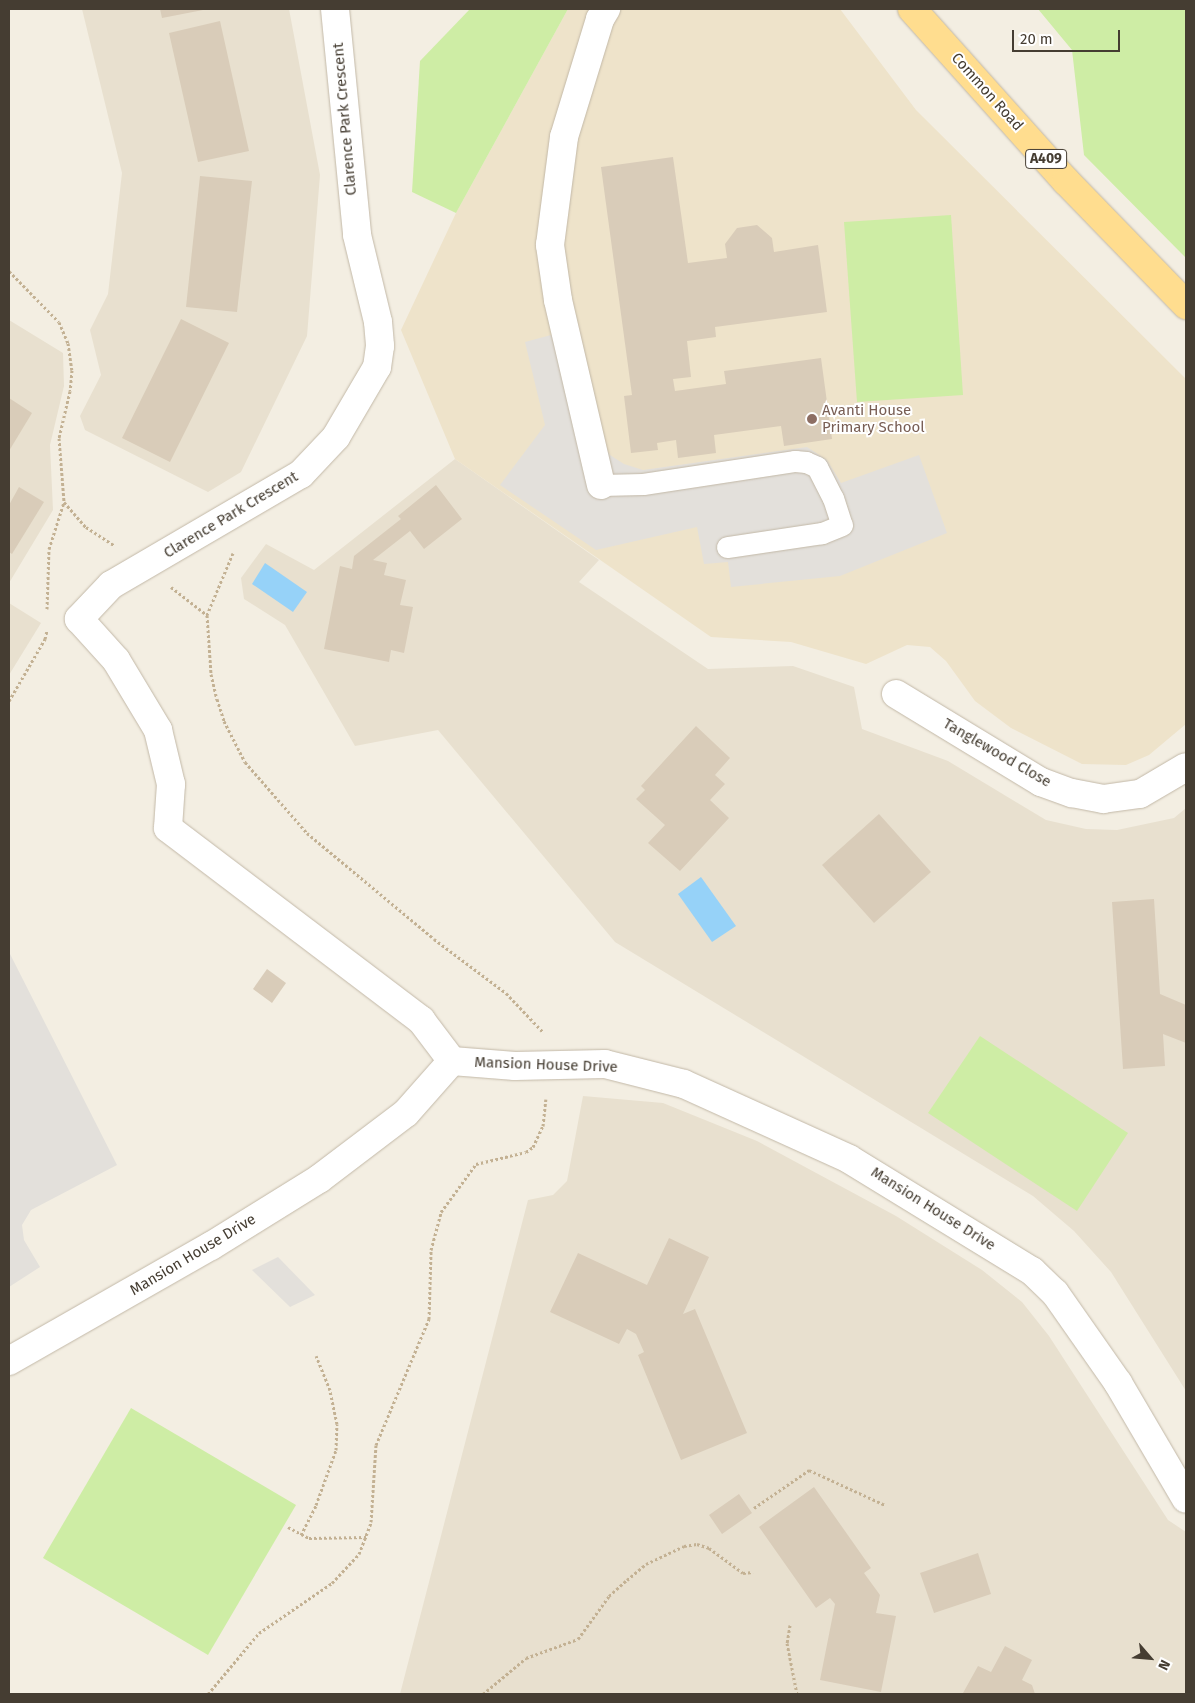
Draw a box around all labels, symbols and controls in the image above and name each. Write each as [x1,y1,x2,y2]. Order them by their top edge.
scale bar [1015,20,1122,52]
text: 20 m [1020,30,1053,48]
street label: Clarence Park Crescent [329,42,361,196]
street label: Common Road [947,49,1027,135]
road number: A409 [1025,148,1067,170]
place label: Avanti House Primary School [822,401,925,436]
marker: Avanti House Primary School [806,413,818,425]
street label: Clarence Park Crescent [161,468,301,562]
street label: Tanglewood Close [940,715,1054,791]
street label: Mansion House Drive [474,1054,618,1076]
street label: Mansion House Drive [867,1163,999,1255]
street label: Mansion House Drive [127,1210,259,1300]
north arrow [1125,1633,1175,1683]
text: N [1154,1657,1173,1673]

